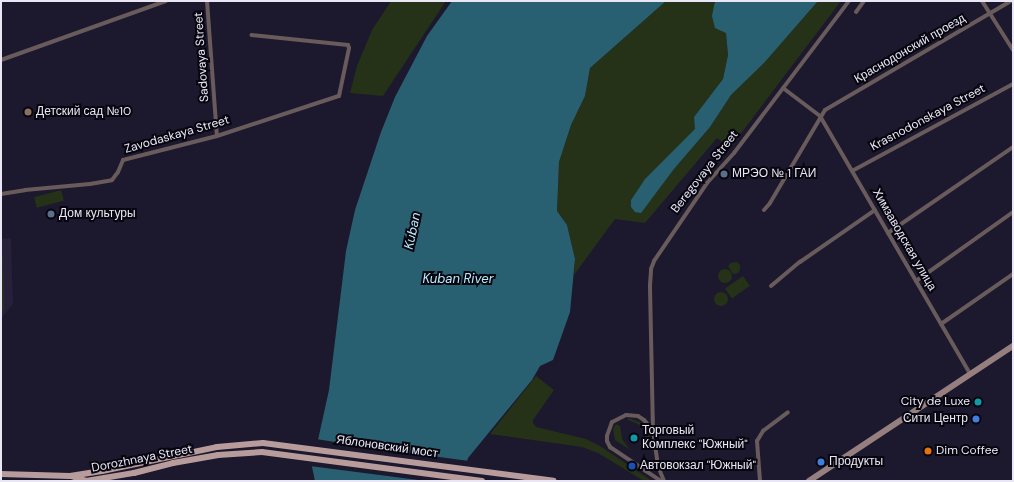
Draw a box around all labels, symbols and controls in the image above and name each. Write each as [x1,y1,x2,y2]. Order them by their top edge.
street label: Sadovaya Street [192,11,212,103]
street label: Краснодонский проезд [852,11,968,87]
street label: Krasnodonskaya Street [868,82,988,154]
place label: Детский сад №10 [36,105,131,119]
marker: Детский сад №10 [23,107,33,117]
street label: Zavodaskaya Street [123,113,231,157]
street label: Beregovaya Street [668,128,742,216]
place label: МРЭО № 1 ГАИ [732,167,816,181]
marker: МРЭО № 1 ГАИ [719,169,729,179]
street label: Химзаводская улица [869,186,939,294]
place label: Дом культуры [59,207,136,221]
marker: Дом культуры [46,209,56,219]
water label: Kuban [401,211,425,251]
water label: Kuban River [422,271,494,287]
place label: City de Luxe [901,395,970,409]
marker: City de Luxe [973,397,983,407]
place label: Сити Центр [903,412,968,426]
marker: Сити Центр [971,414,981,424]
place label: Торговый Комплекс "Южный" [642,424,748,452]
street label: Яблоновский мост [335,433,439,461]
marker: Торговый Комплекс "Южный" [629,433,639,443]
street label: Dorozhnaya Street [90,442,194,476]
place label: Dim Coffee [936,444,998,458]
marker: Dim Coffee [923,446,933,456]
place label: Продукты [829,455,883,469]
marker: Продукты [816,457,826,467]
place label: Автовокзал "Южный" [640,459,756,473]
marker: Автовокзал "Южный" [627,461,637,471]

